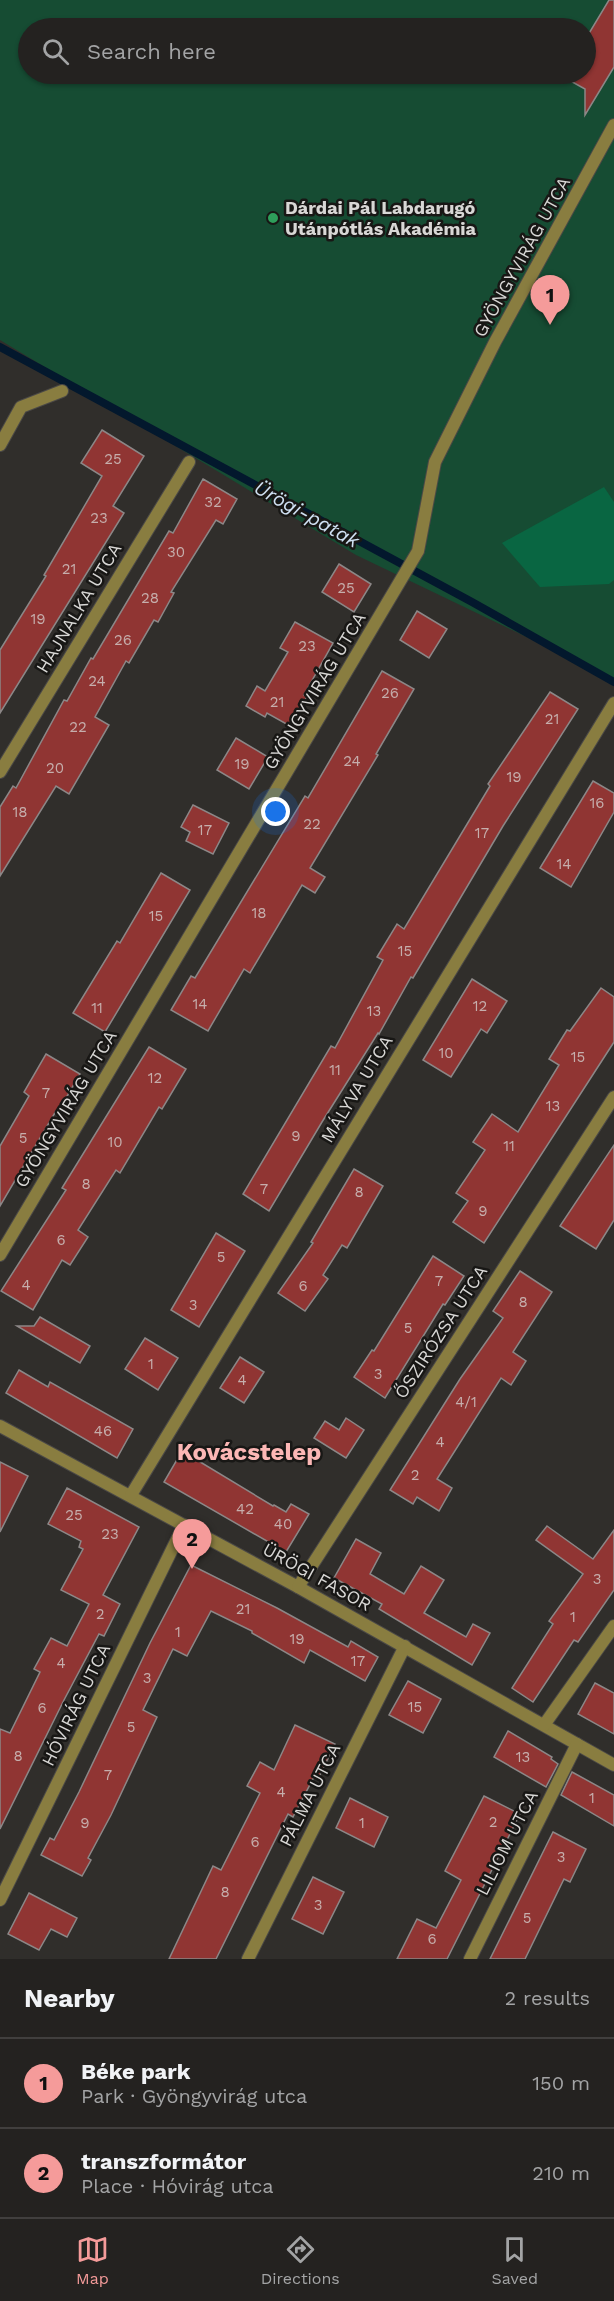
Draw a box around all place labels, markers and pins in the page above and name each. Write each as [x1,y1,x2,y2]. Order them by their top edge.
place label: Dárdai Pál Labdarugó Utánpótlás Akadémia [285,197,477,239]
marker: Dárdai Pál Labdarugó Utánpótlás Akadémia [266,211,280,225]
pin: 1 [530,276,570,325]
pin: 2 [172,1520,212,1569]

